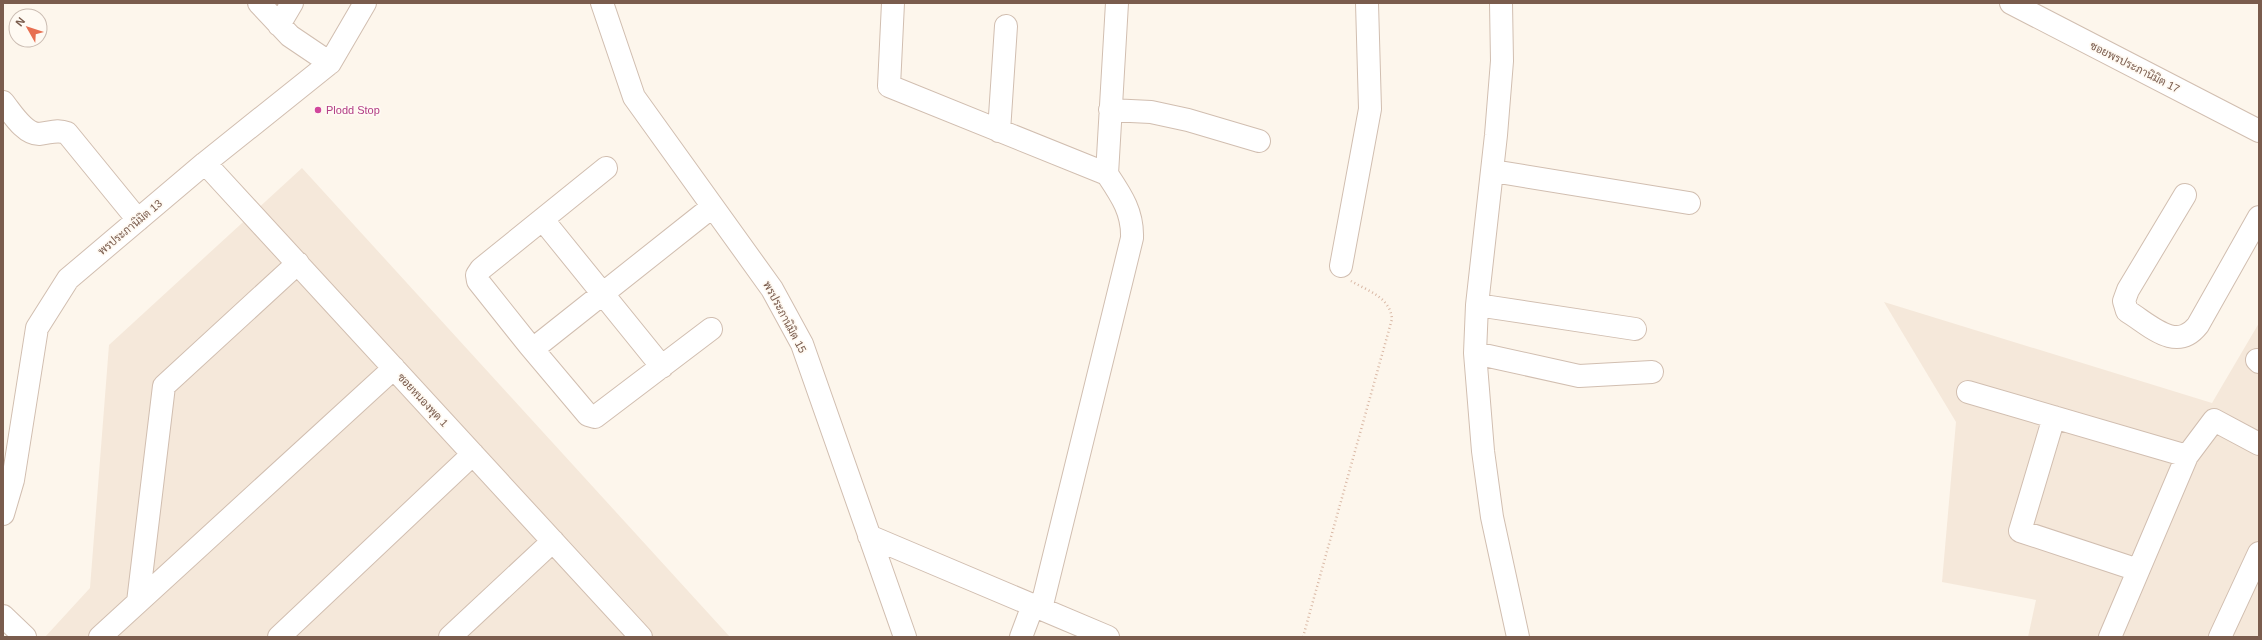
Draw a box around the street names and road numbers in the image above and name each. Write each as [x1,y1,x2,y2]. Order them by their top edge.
street label: ซอยพรประภานิมิต 17 [2088,39,2182,95]
street label: พรประภานิมิต 13 [96,197,164,257]
street label: พรประภานิมิต 15 [761,279,809,355]
street label: ซอยหนองพุด 1 [393,371,451,431]

